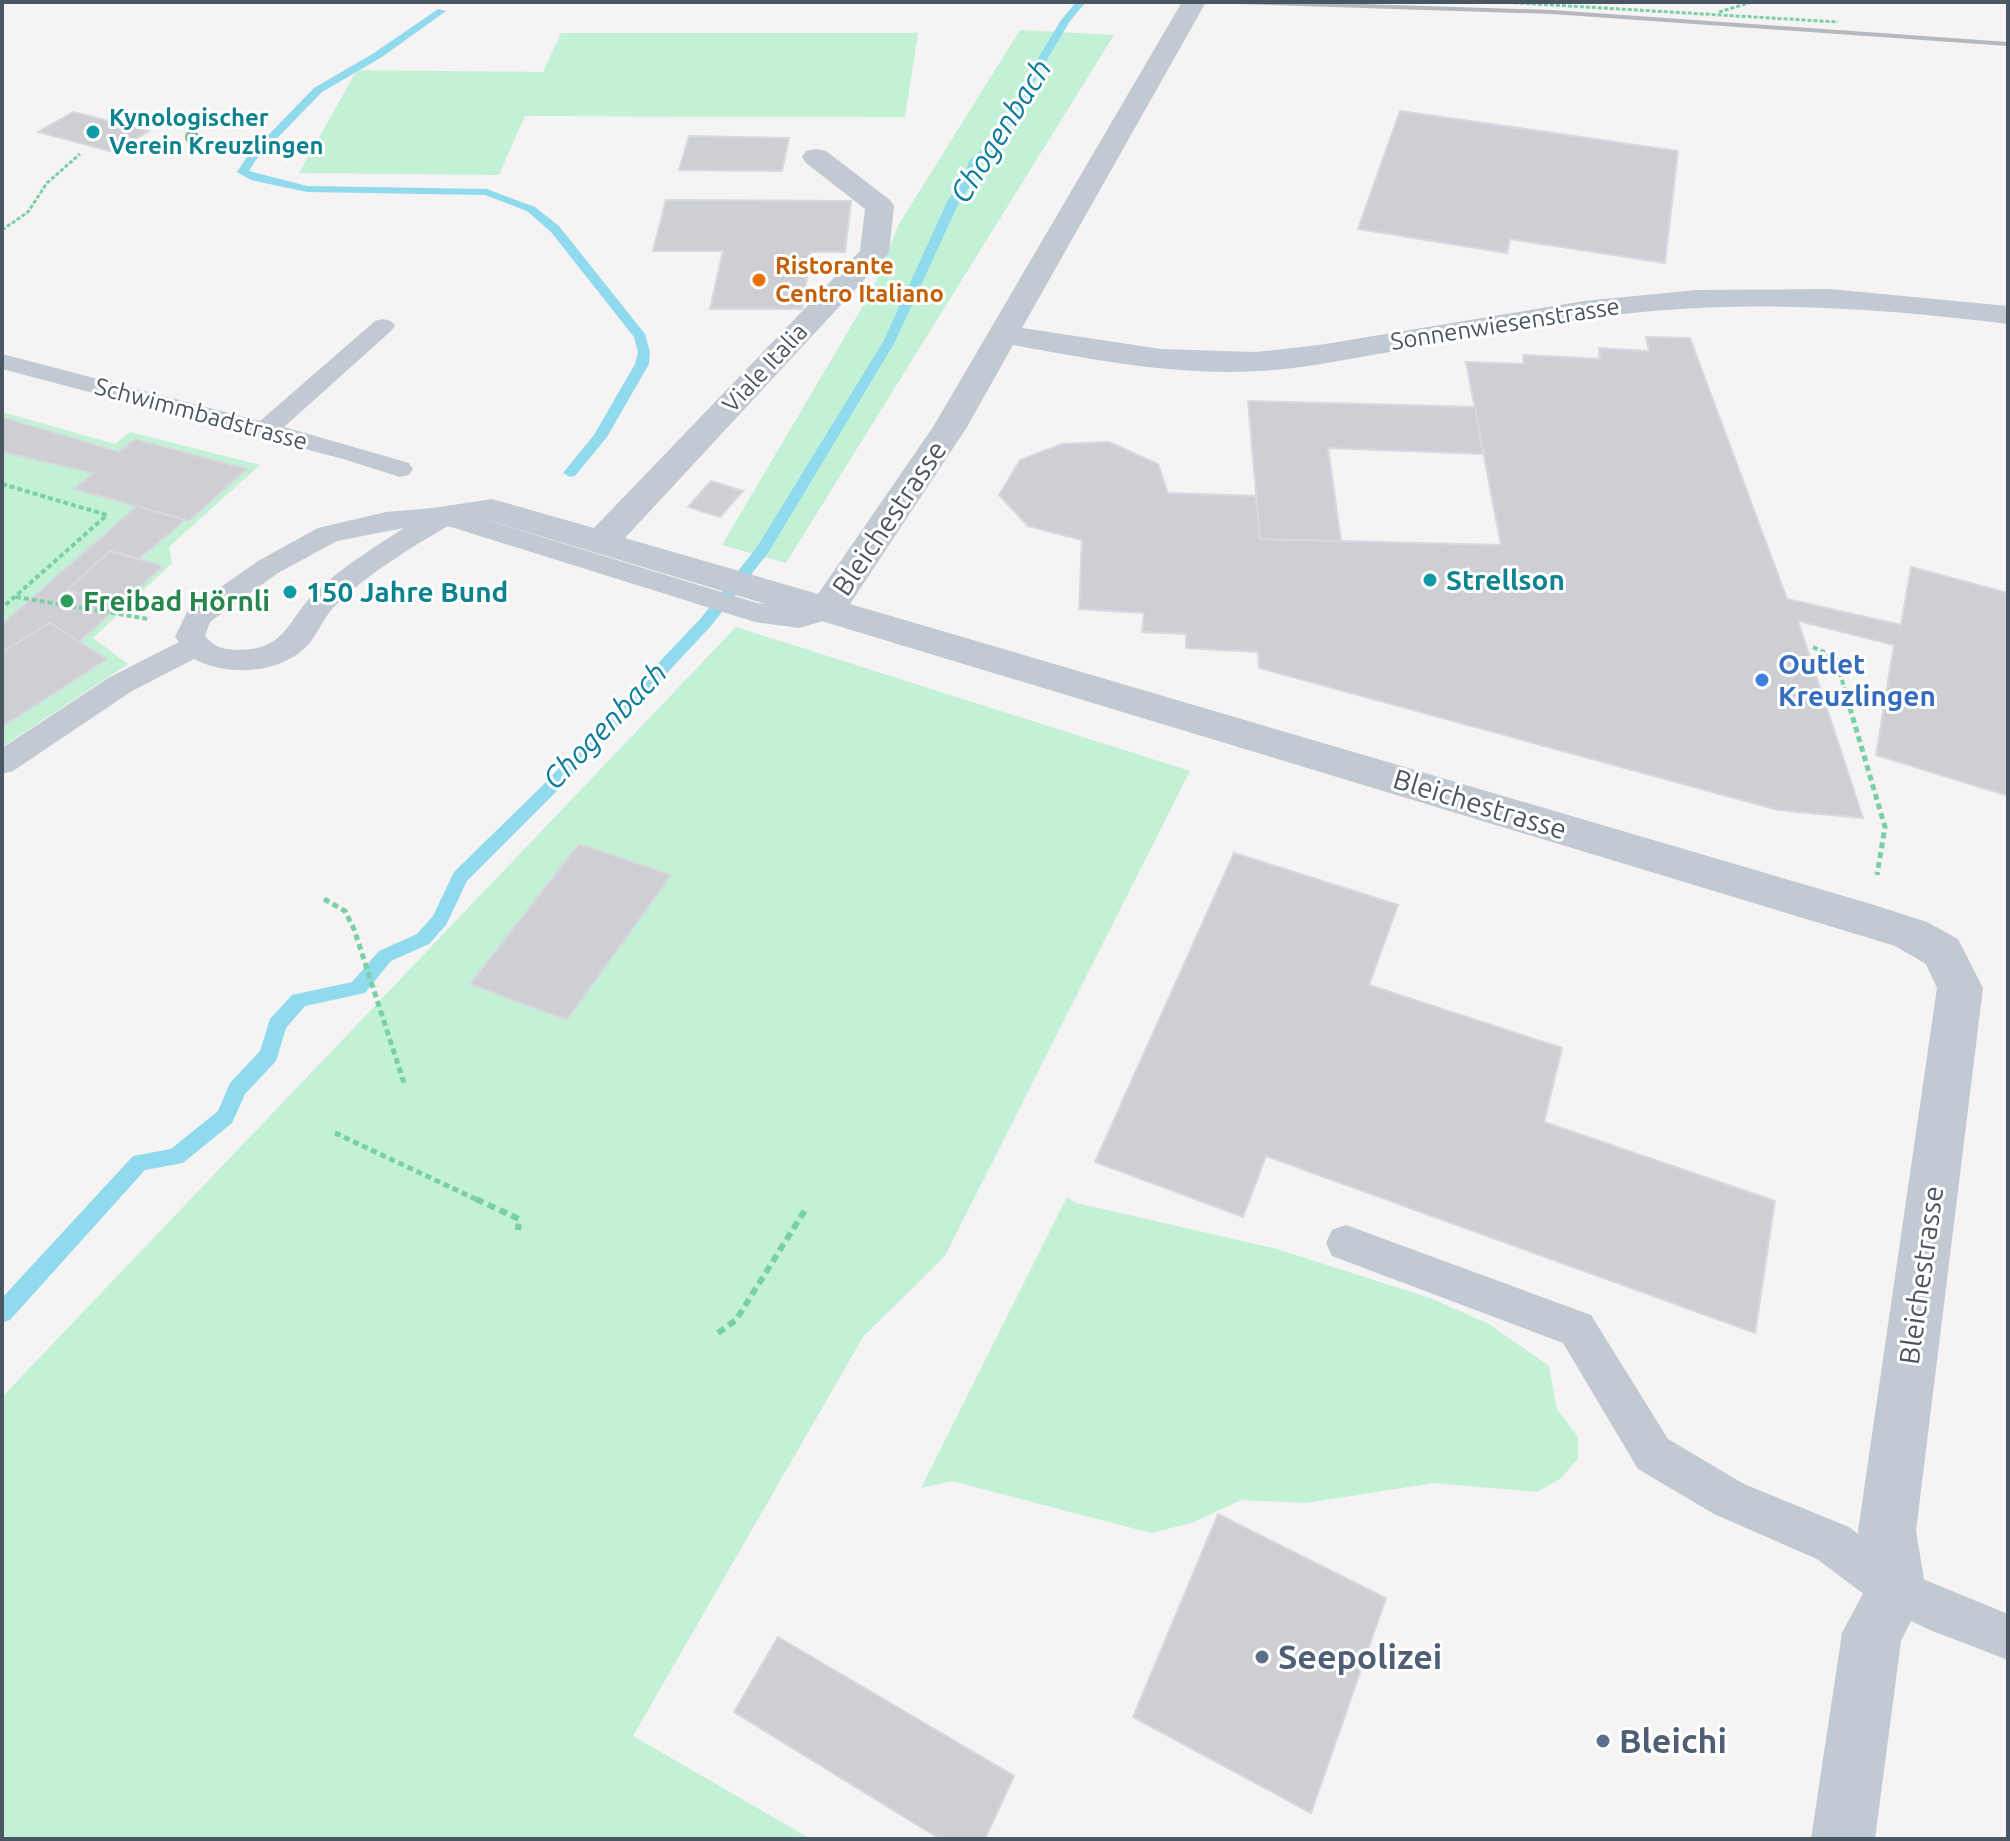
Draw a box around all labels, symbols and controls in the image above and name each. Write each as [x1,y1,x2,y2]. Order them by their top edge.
water label: Chogenbach [943,52,1058,209]
place label: Kynologischer Verein Kreuzlingen [109,104,324,159]
marker: Kynologischer Verein Kreuzlingen [84,123,102,141]
place label: Ristorante Centro Italiano [775,252,944,307]
marker: Ristorante Centro Italiano [750,271,768,289]
street label: Sonnenwiesenstrasse [1389,292,1621,355]
street label: Viale Italia [717,318,813,418]
street label: Schwimmbadstrasse [92,372,310,455]
street label: Bleichestrasse [825,435,952,601]
place label: Strellson [1446,564,1565,595]
marker: Strellson [1421,571,1439,589]
place label: 150 Jahre Bund [306,576,508,607]
marker: 150 Jahre Bund [281,583,299,601]
place label: Freibad Hörnli [83,585,270,616]
marker: Freibad Hörnli [58,592,76,610]
place label: Outlet Kreuzlingen [1778,648,1936,711]
water label: Chogenbach [535,655,673,796]
marker: Outlet Kreuzlingen [1753,671,1771,689]
street label: Bleichestrasse [1390,762,1571,845]
street label: Bleichestrasse [1893,1184,1948,1366]
place label: Seepolizei [1278,1637,1442,1675]
marker: Seepolizei [1253,1648,1271,1666]
place label: Bleichi [1619,1721,1727,1759]
marker: Bleichi [1594,1732,1612,1750]

